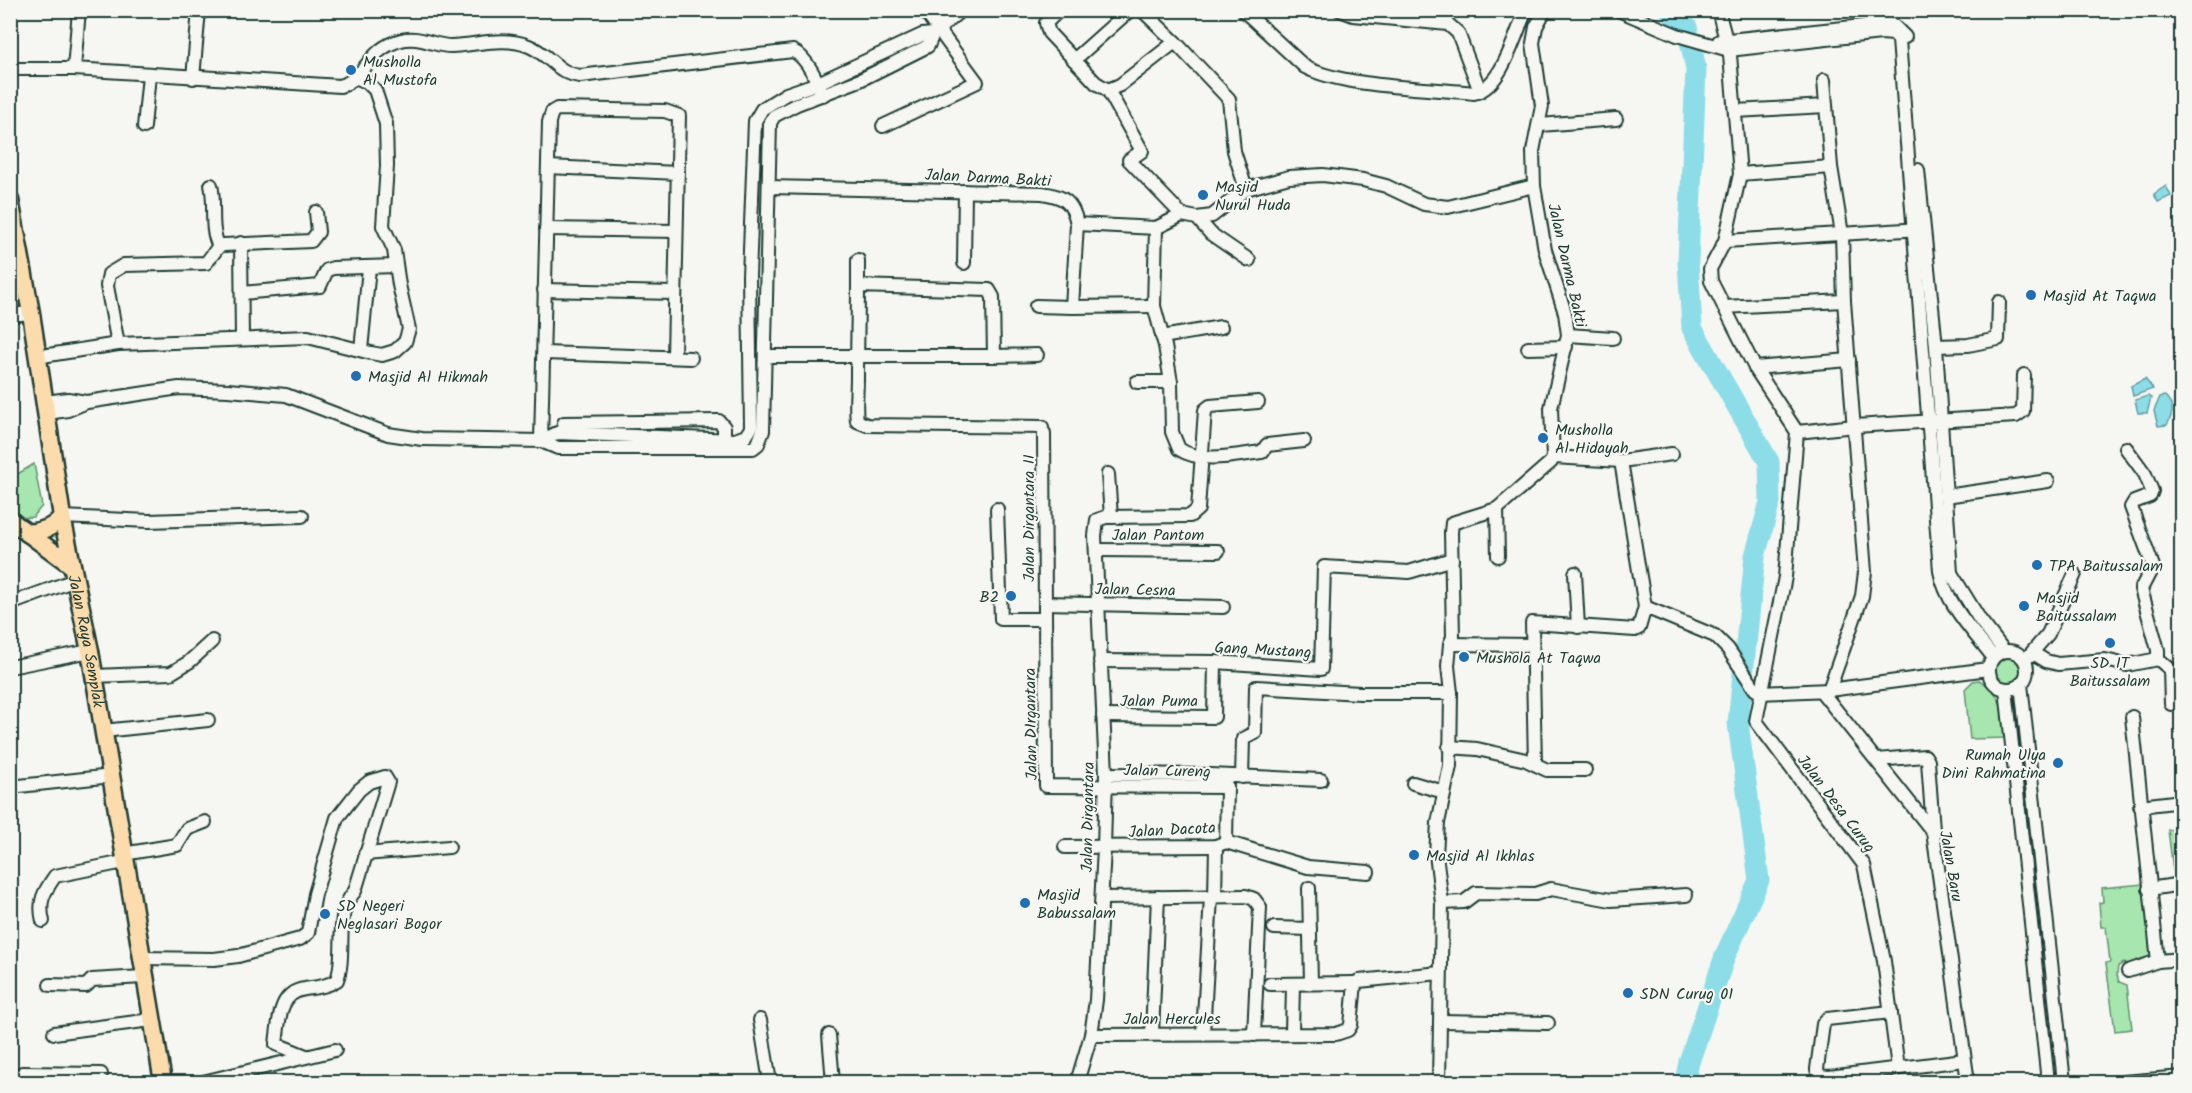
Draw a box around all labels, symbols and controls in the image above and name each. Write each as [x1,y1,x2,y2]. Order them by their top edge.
place label: Musholla Al Mustofa [363,50,437,93]
marker: Musholla Al Mustofa [344,63,358,77]
street label: Jalan Darma Bakti [924,163,1053,194]
place label: Masjid Nurul Huda [1215,175,1291,218]
marker: Masjid Nurul Huda [1196,188,1210,202]
street label: Jalan Darma Bakti [1540,201,1593,331]
place label: Masjid At Taqwa [2043,284,2156,309]
marker: Masjid At Taqwa [2024,288,2038,302]
place label: Masjid Al Hikmah [368,365,488,390]
marker: Masjid Al Hikmah [349,369,363,383]
place label: Musholla Al Hidayah [1555,418,1629,461]
marker: Musholla Al Hidayah [1536,431,1550,445]
street label: Jalan Dirgantara II [1017,454,1042,582]
street label: Jalan Pantom [1112,523,1204,548]
place label: TPA Baitussalam [2049,554,2163,579]
marker: TPA Baitussalam [2030,558,2044,572]
street label: Jalan Raya Semplak [60,573,110,710]
street label: Jalan Cesna [1094,577,1176,604]
place label: B2 [980,585,999,610]
place label: Masjid Baitussalam [2036,586,2117,629]
marker: B2 [1004,589,1018,603]
marker: Masjid Baitussalam [2017,599,2031,613]
street label: Gang Mustang [1214,635,1312,666]
marker: SD IT Baitussalam [2103,636,2117,650]
place label: Mushola At Taqwa [1476,646,1601,671]
marker: Mushola At Taqwa [1457,650,1471,664]
place label: SD IT Baitussalam [2070,651,2151,694]
street label: Jalan DIrgantara [1018,668,1045,780]
street label: Jalan Puma [1120,689,1198,714]
place label: Rumah Ulya Dini Rahmatina [1941,743,2046,786]
street label: Jalan Desa Curug [1790,749,1881,858]
marker: Rumah Ulya Dini Rahmatina [2051,756,2065,770]
street label: Jalan Cureng [1123,758,1211,785]
street label: Jalan Dirgantara [1075,761,1102,873]
street label: Jalan Dacota [1128,816,1216,845]
street label: Jalan Baru [1932,829,1969,904]
place label: Masjid Al Ikhlas [1426,844,1535,869]
marker: Masjid Al Ikhlas [1407,848,1421,862]
place label: Masjid Babussalam [1037,883,1116,926]
place label: SD Negeri Neglasari Bogor [337,894,443,937]
marker: Masjid Babussalam [1018,896,1032,910]
marker: SD Negeri Neglasari Bogor [318,907,332,921]
place label: SDN Curug 01 [1640,982,1733,1007]
marker: SDN Curug 01 [1621,986,1635,1000]
street label: Jalan Hercules [1123,1007,1221,1032]

